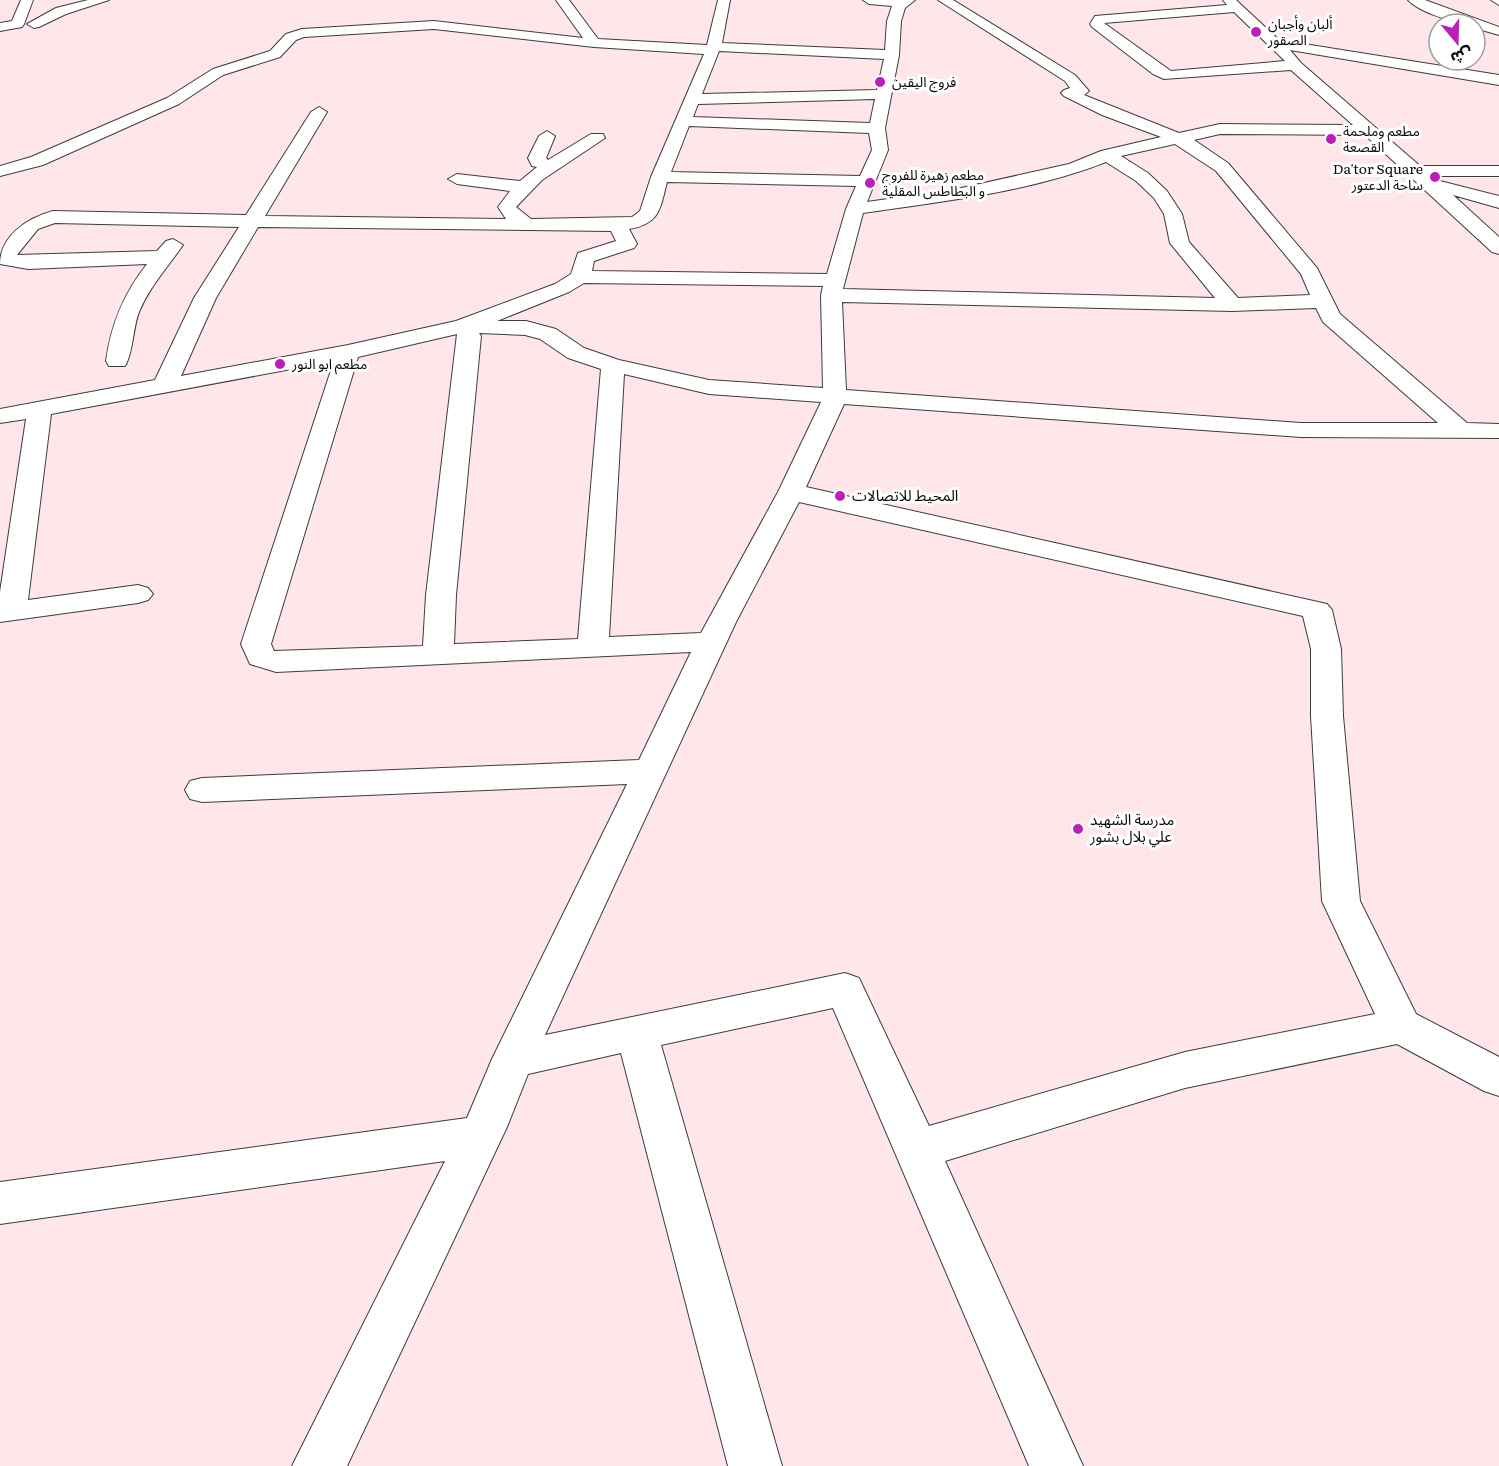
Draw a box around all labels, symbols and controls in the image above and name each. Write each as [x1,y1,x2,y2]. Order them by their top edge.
north arrow [1427,12,1487,72]
place label: ألبان وأجبان الصقور [1267,13,1333,49]
marker: ألبان وأجبان الصقور [1249,25,1263,39]
text: ش [1448,42,1476,72]
place label: فروج اليقين [892,71,956,93]
marker: فروج اليقين [873,75,887,89]
place label: مطعم وملحمة القصعة [1343,120,1420,156]
marker: مطعم وملحمة القصعة [1324,132,1338,146]
place label: Da'tor Square ساحة الدعتور [1333,158,1423,194]
place label: مطعم زهيرة للفروج و البطاطس المقلية [882,164,985,200]
marker: Da'tor Square ساحة الدعتور [1428,170,1442,184]
marker: مطعم زهيرة للفروج و البطاطس المقلية [863,176,877,190]
place label: مطعم ابو النور [291,353,367,375]
marker: مطعم ابو النور [273,357,287,371]
place label: المحيط للاتصالات [852,483,958,506]
marker: المحيط للاتصالات [833,489,847,503]
place label: مدرسة الشهيد علي بلال بشور [1089,807,1174,848]
marker: مدرسة الشهيد علي بلال بشور [1071,822,1085,836]

